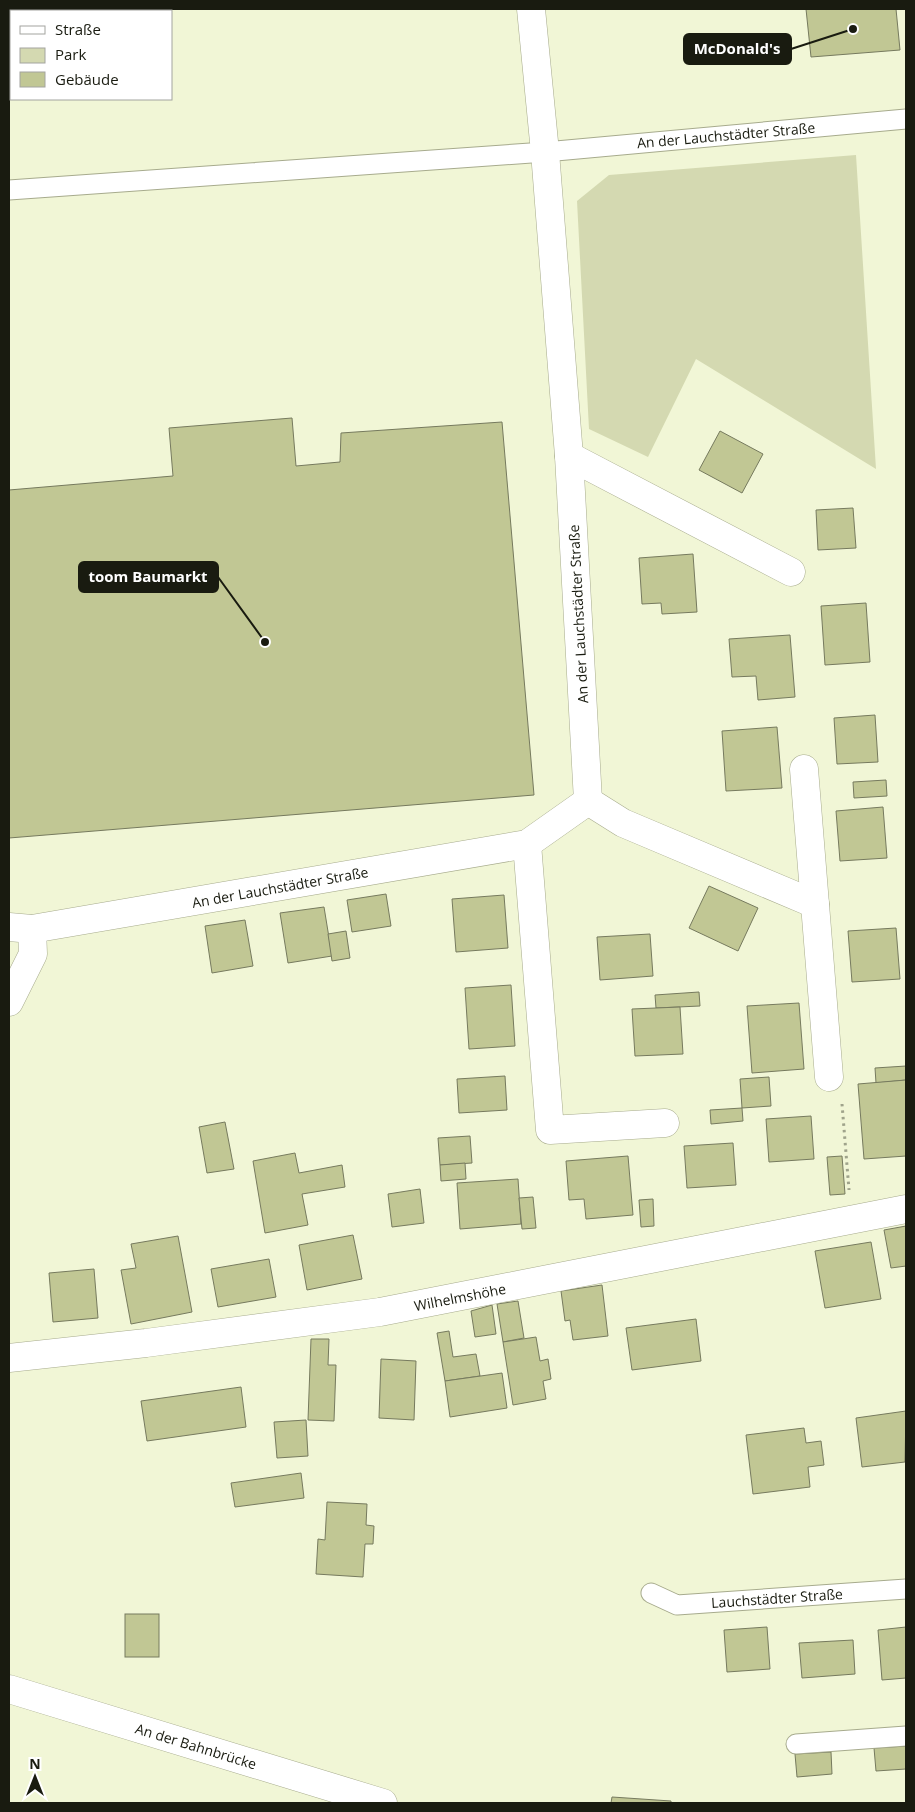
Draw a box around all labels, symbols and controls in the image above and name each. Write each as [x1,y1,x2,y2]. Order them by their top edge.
legend [10,10,172,100]
text: Straße [55,19,101,39]
callout: McDonald's [684,34,791,64]
text: McDonald's [694,38,780,58]
text: Park [55,44,86,64]
text: Gebäude [55,69,119,89]
street label: An der Lauchstädter Straße [636,118,816,152]
street label: An der Lauchstädter Straße [564,524,592,704]
callout: toom Baumarkt [79,562,218,592]
text: toom Baumarkt [88,566,208,586]
street label: An der Lauchstädter Straße [190,862,370,912]
street label: Wilhelmshöhe [413,1279,508,1315]
street label: Lauchstädter Straße [711,1584,844,1612]
street label: An der Bahnbrücke [133,1719,259,1773]
north arrow [10,1752,60,1802]
text: N [29,1754,41,1773]

